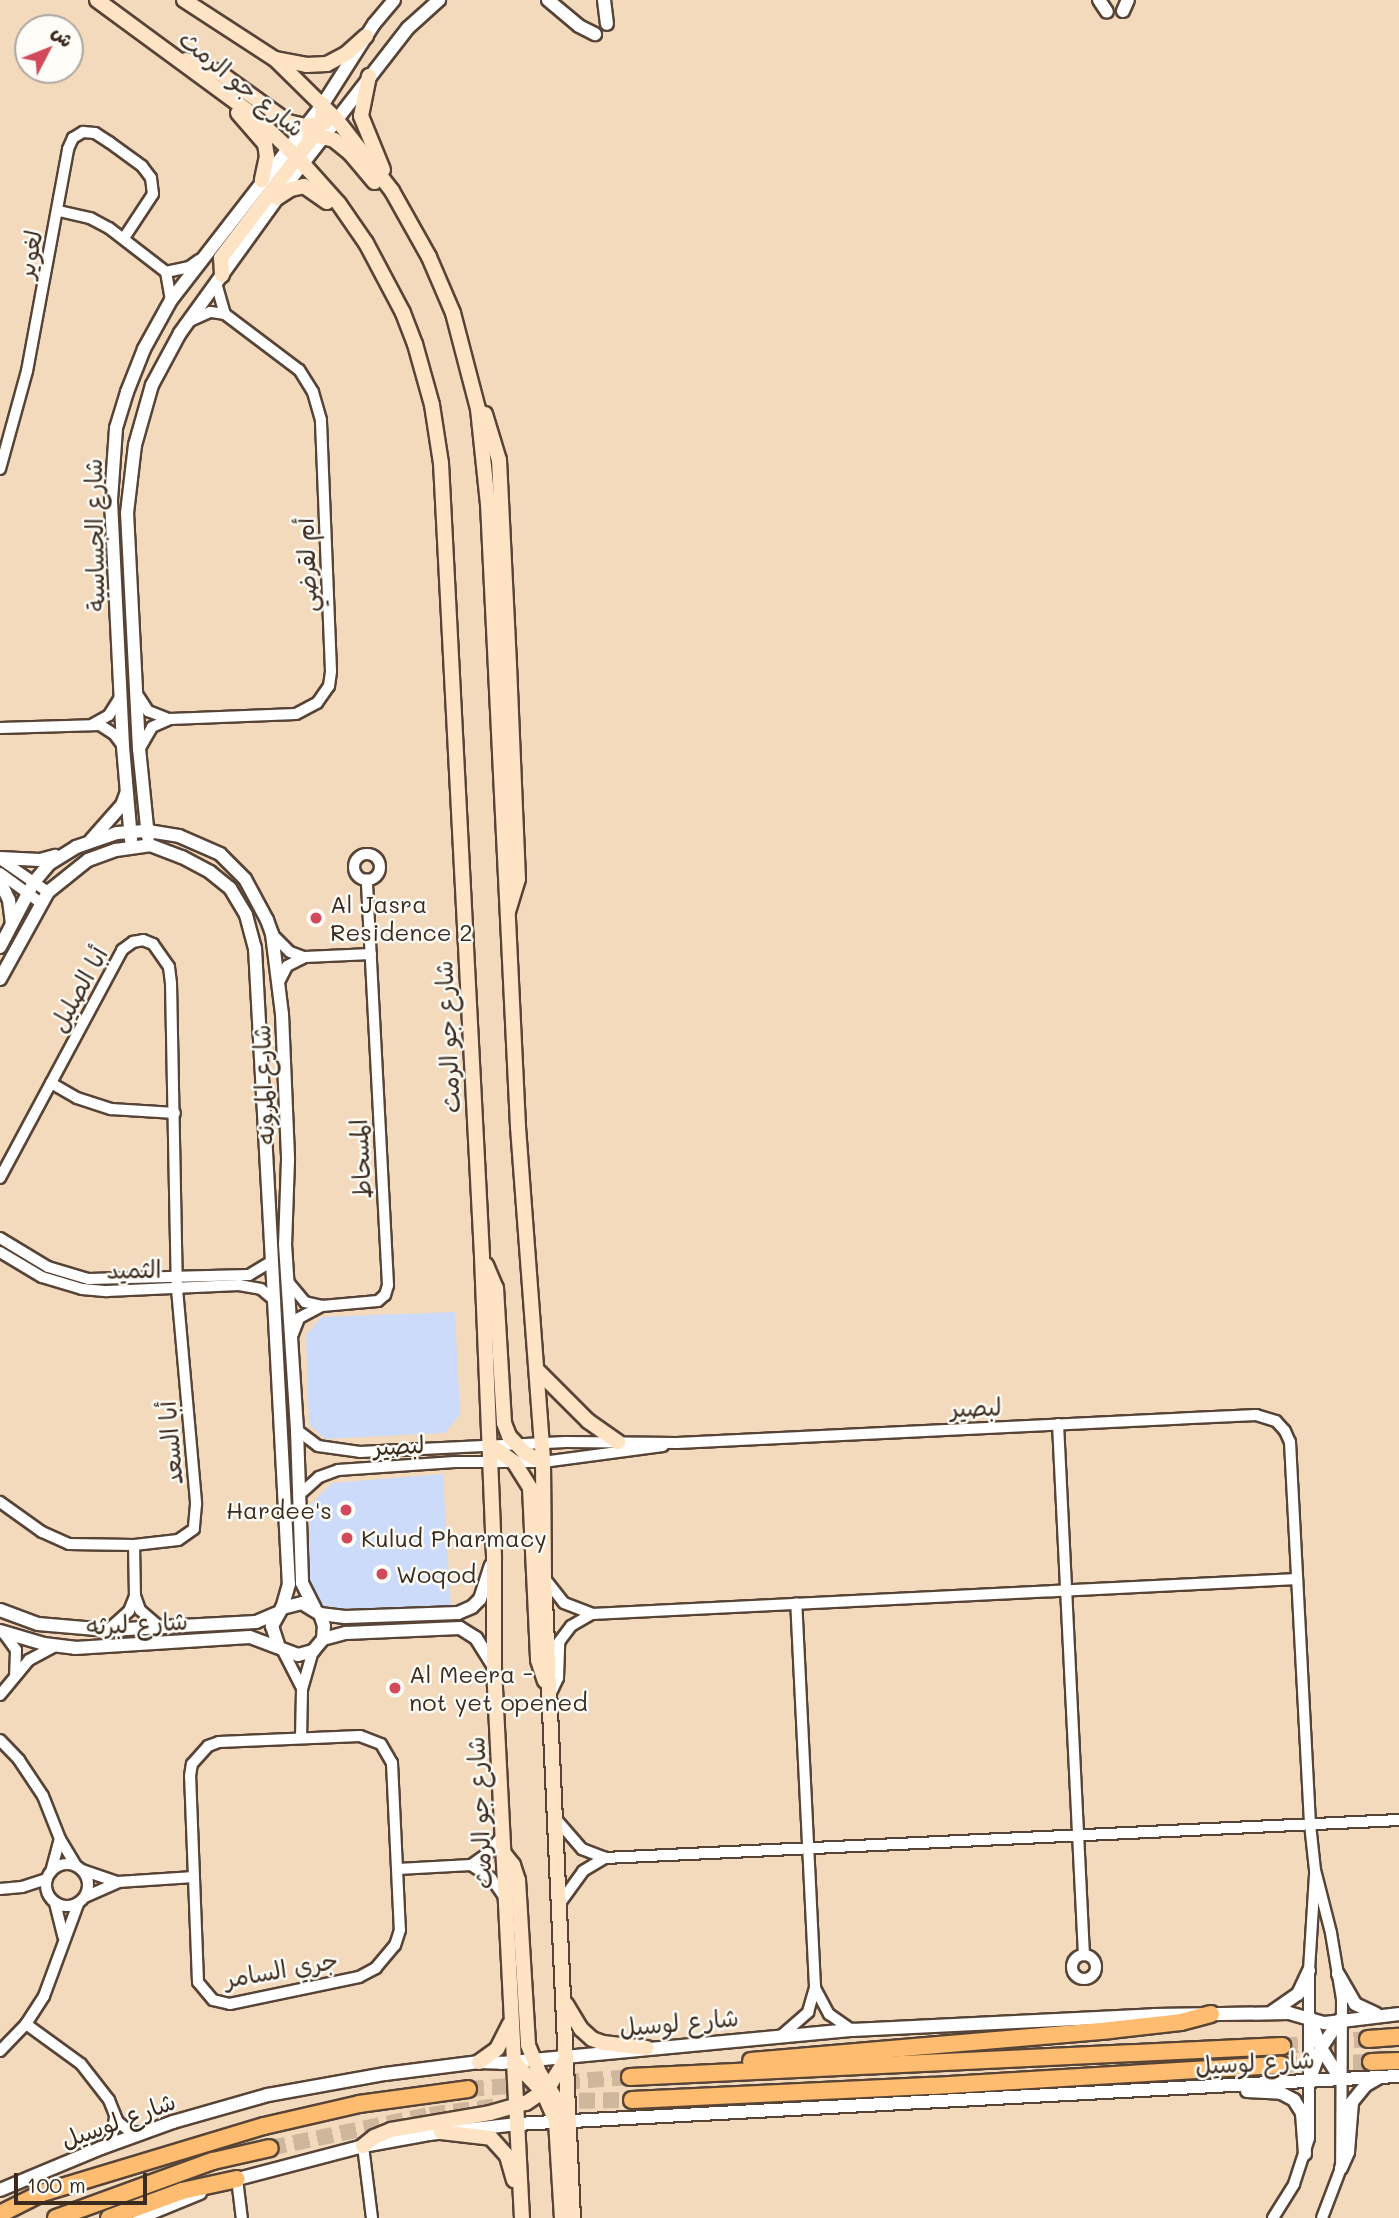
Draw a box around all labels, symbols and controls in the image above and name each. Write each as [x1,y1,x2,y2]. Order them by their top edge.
north arrow [14,14,84,84]
text: ش [47,20,80,52]
street label: شارع جو الرمث [174,24,310,142]
street label: لغوير [10,228,48,280]
street label: شارع الجساسية [78,458,110,612]
street label: أم لقرضي [290,517,322,613]
place label: Al Jasra Residence 2 [330,890,473,946]
marker: Al Jasra Residence 2 [308,910,324,926]
street label: أبا الصليل [43,941,113,1037]
street label: شارع جو الرمث [429,960,465,1114]
street label: شارع المرونه [247,1024,279,1146]
street label: المسحاط [344,1118,376,1200]
street label: الثميد [106,1254,162,1284]
street label: لبصير [950,1392,1002,1422]
street label: أبا السعد [152,1400,188,1486]
street label: لبصير [373,1429,425,1461]
place label: Hardee's [226,1496,332,1524]
marker: Hardee's [338,1502,354,1518]
place label: Kulud Pharmacy [361,1524,547,1552]
marker: Kulud Pharmacy [339,1530,355,1546]
place label: Woqod [396,1560,476,1588]
marker: Woqod [374,1566,390,1582]
street label: شارع لبرثه [85,1606,189,1640]
place label: Al Meera - not yet opened [409,1660,588,1716]
marker: Al Meera - not yet opened [387,1680,403,1696]
street label: شارع جو الرمث [461,1736,497,1890]
street label: جري السامر [222,1945,340,1993]
street label: شارع لوسيل [618,2002,740,2042]
street label: شارع لوسيل [1195,2044,1315,2080]
street label: شارع لوسيل [57,2086,179,2154]
scale bar [18,2158,150,2202]
text: 100 m [27,2171,86,2198]

